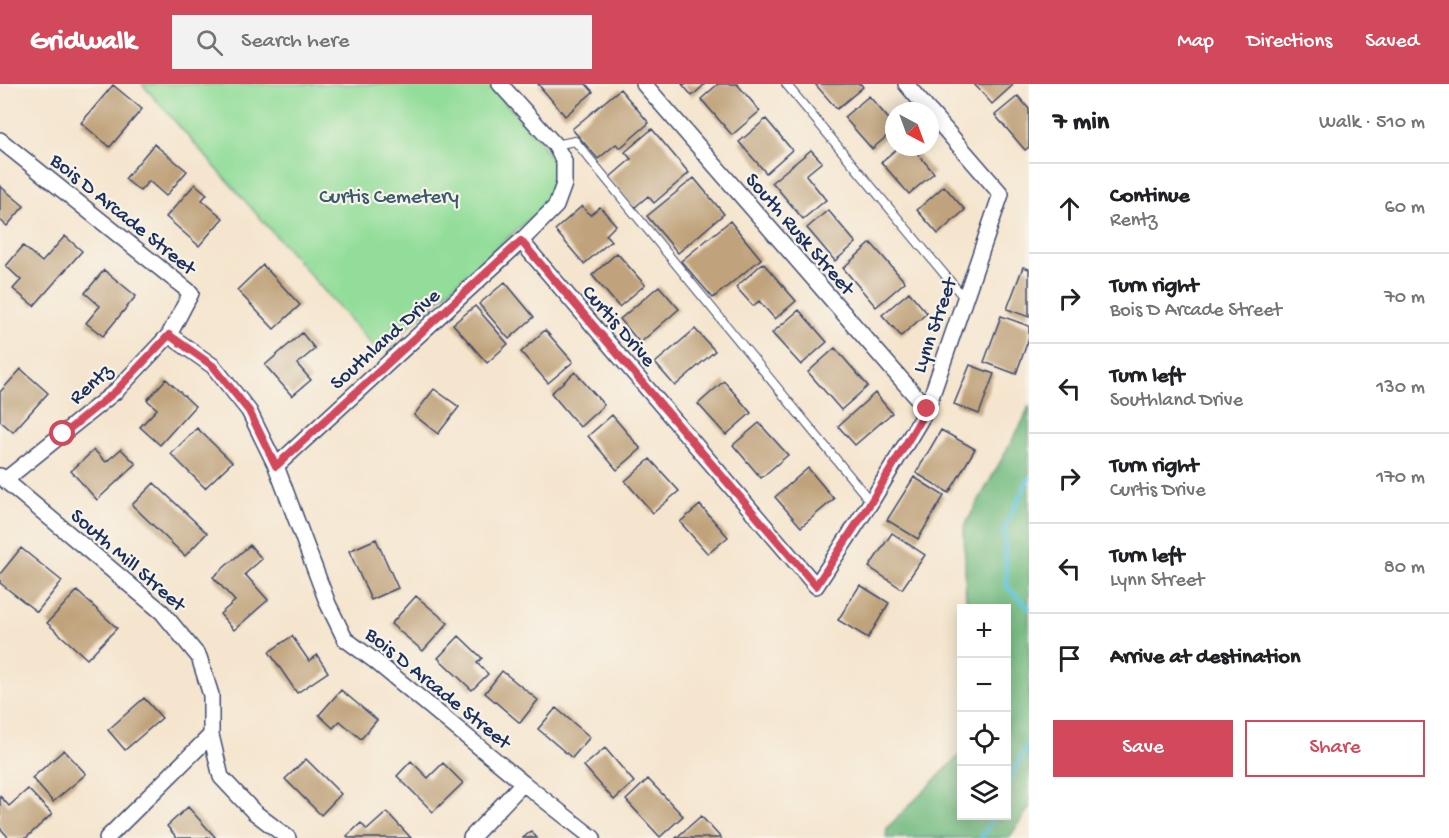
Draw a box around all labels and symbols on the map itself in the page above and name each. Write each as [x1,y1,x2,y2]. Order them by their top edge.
north arrow [885,102,939,156]
street label: Bois D Arcade Street [43,149,202,284]
street label: South Rusk Street [738,169,860,304]
park label: Curtis Cemetery [319,186,459,211]
street label: Lynn Street [908,273,965,377]
street label: Curtis Drive [575,281,660,374]
street label: Southland Drive [326,284,447,397]
street label: Rentz [65,359,120,411]
route end [913,395,939,421]
route start [49,420,75,446]
street label: South Mill Street [64,505,191,620]
street label: Bois D Arcade Street [358,623,517,758]

